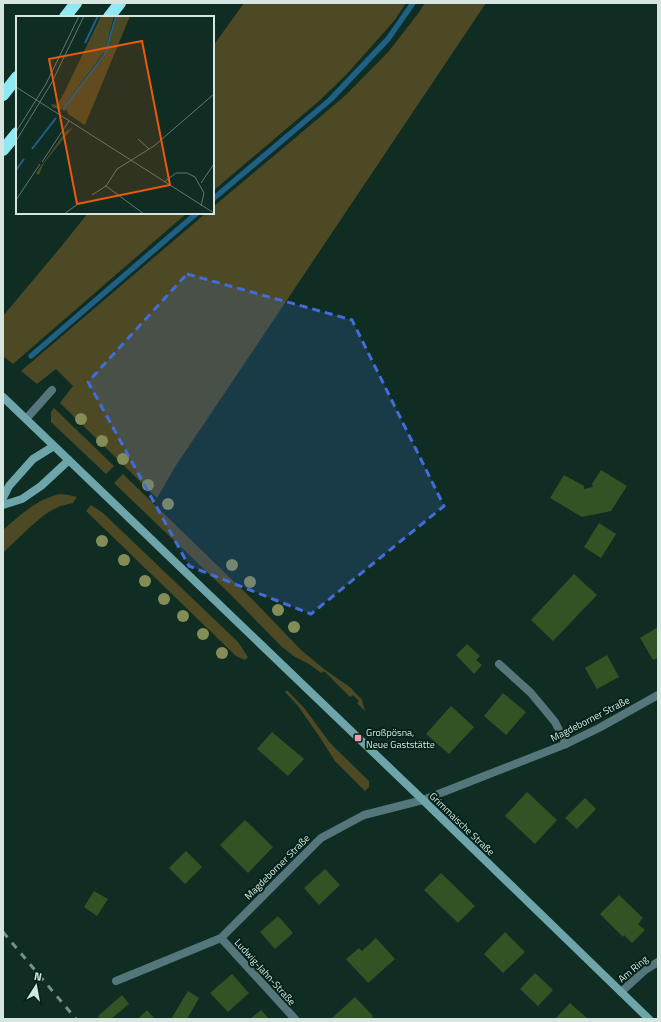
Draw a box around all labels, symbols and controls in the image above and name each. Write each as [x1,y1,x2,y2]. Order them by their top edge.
inset map [16,16,214,214]
street label: Magdeborner Straße [548,693,632,745]
place label: Großpösna, Neue Gaststätte [366,725,435,752]
marker: Großpösna, Neue Gaststätte [353,733,363,743]
street label: Grimmaische Straße [426,789,498,859]
street label: Magdeborner Straße [241,831,313,903]
street label: Ludwig-Jahn-Straße [231,935,299,1009]
street label: Am Ring [615,952,651,986]
north arrow [16,966,56,1006]
text: N [33,968,43,985]

